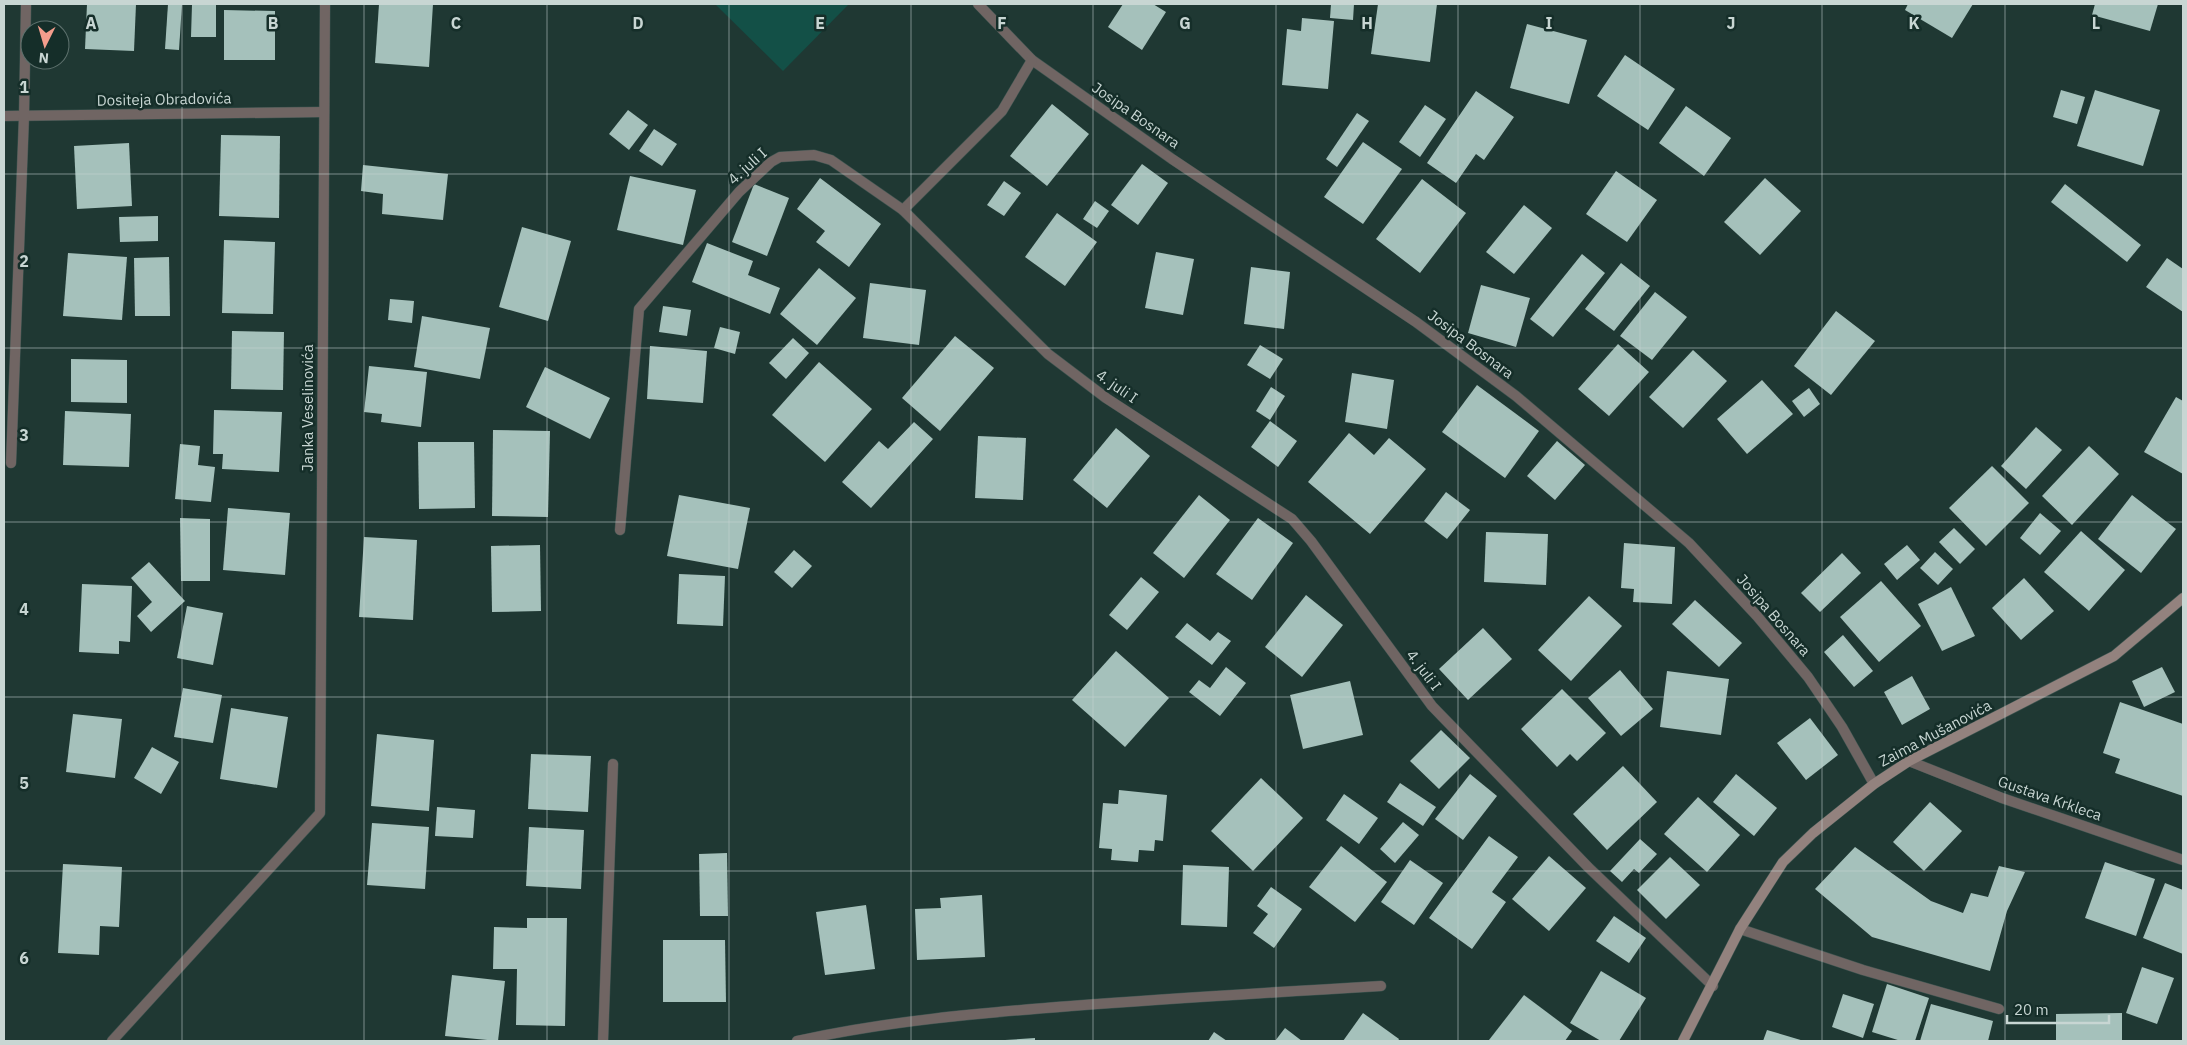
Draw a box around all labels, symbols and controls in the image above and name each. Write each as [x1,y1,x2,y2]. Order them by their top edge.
text: A [86,13,97,33]
text: B [268,13,279,33]
text: C [451,13,461,33]
text: D [632,13,644,33]
text: E [815,13,825,33]
text: F [997,13,1007,33]
text: G [1179,13,1191,33]
text: H [1361,13,1373,33]
text: I [1546,13,1553,33]
text: J [1727,13,1735,33]
text: K [1908,13,1920,33]
text: L [2092,13,2100,33]
north arrow [20,20,70,70]
text: N [38,49,50,67]
text: 1 [19,77,29,97]
street label: Josipa Bosnara [1088,78,1184,152]
street label: Dositeja Obradovića [96,88,232,110]
street label: 4. juli I [723,143,771,189]
text: 2 [19,251,29,271]
street label: Josipa Bosnara [1424,305,1518,383]
street label: Janka Veselinovića [298,344,317,472]
street label: 4. juli I [1093,365,1141,407]
text: 3 [19,425,29,445]
street label: Josipa Bosnara [1733,570,1815,660]
text: 4 [19,599,29,619]
street label: 4. juli I [1402,646,1446,694]
street label: Zaima Mušanovića [1876,695,1994,771]
street label: Gustava Krkleca [1995,771,2105,825]
text: 5 [19,773,29,793]
text: 6 [19,948,29,968]
scale bar [2007,992,2110,1024]
text: 20 m [2014,1000,2049,1019]

